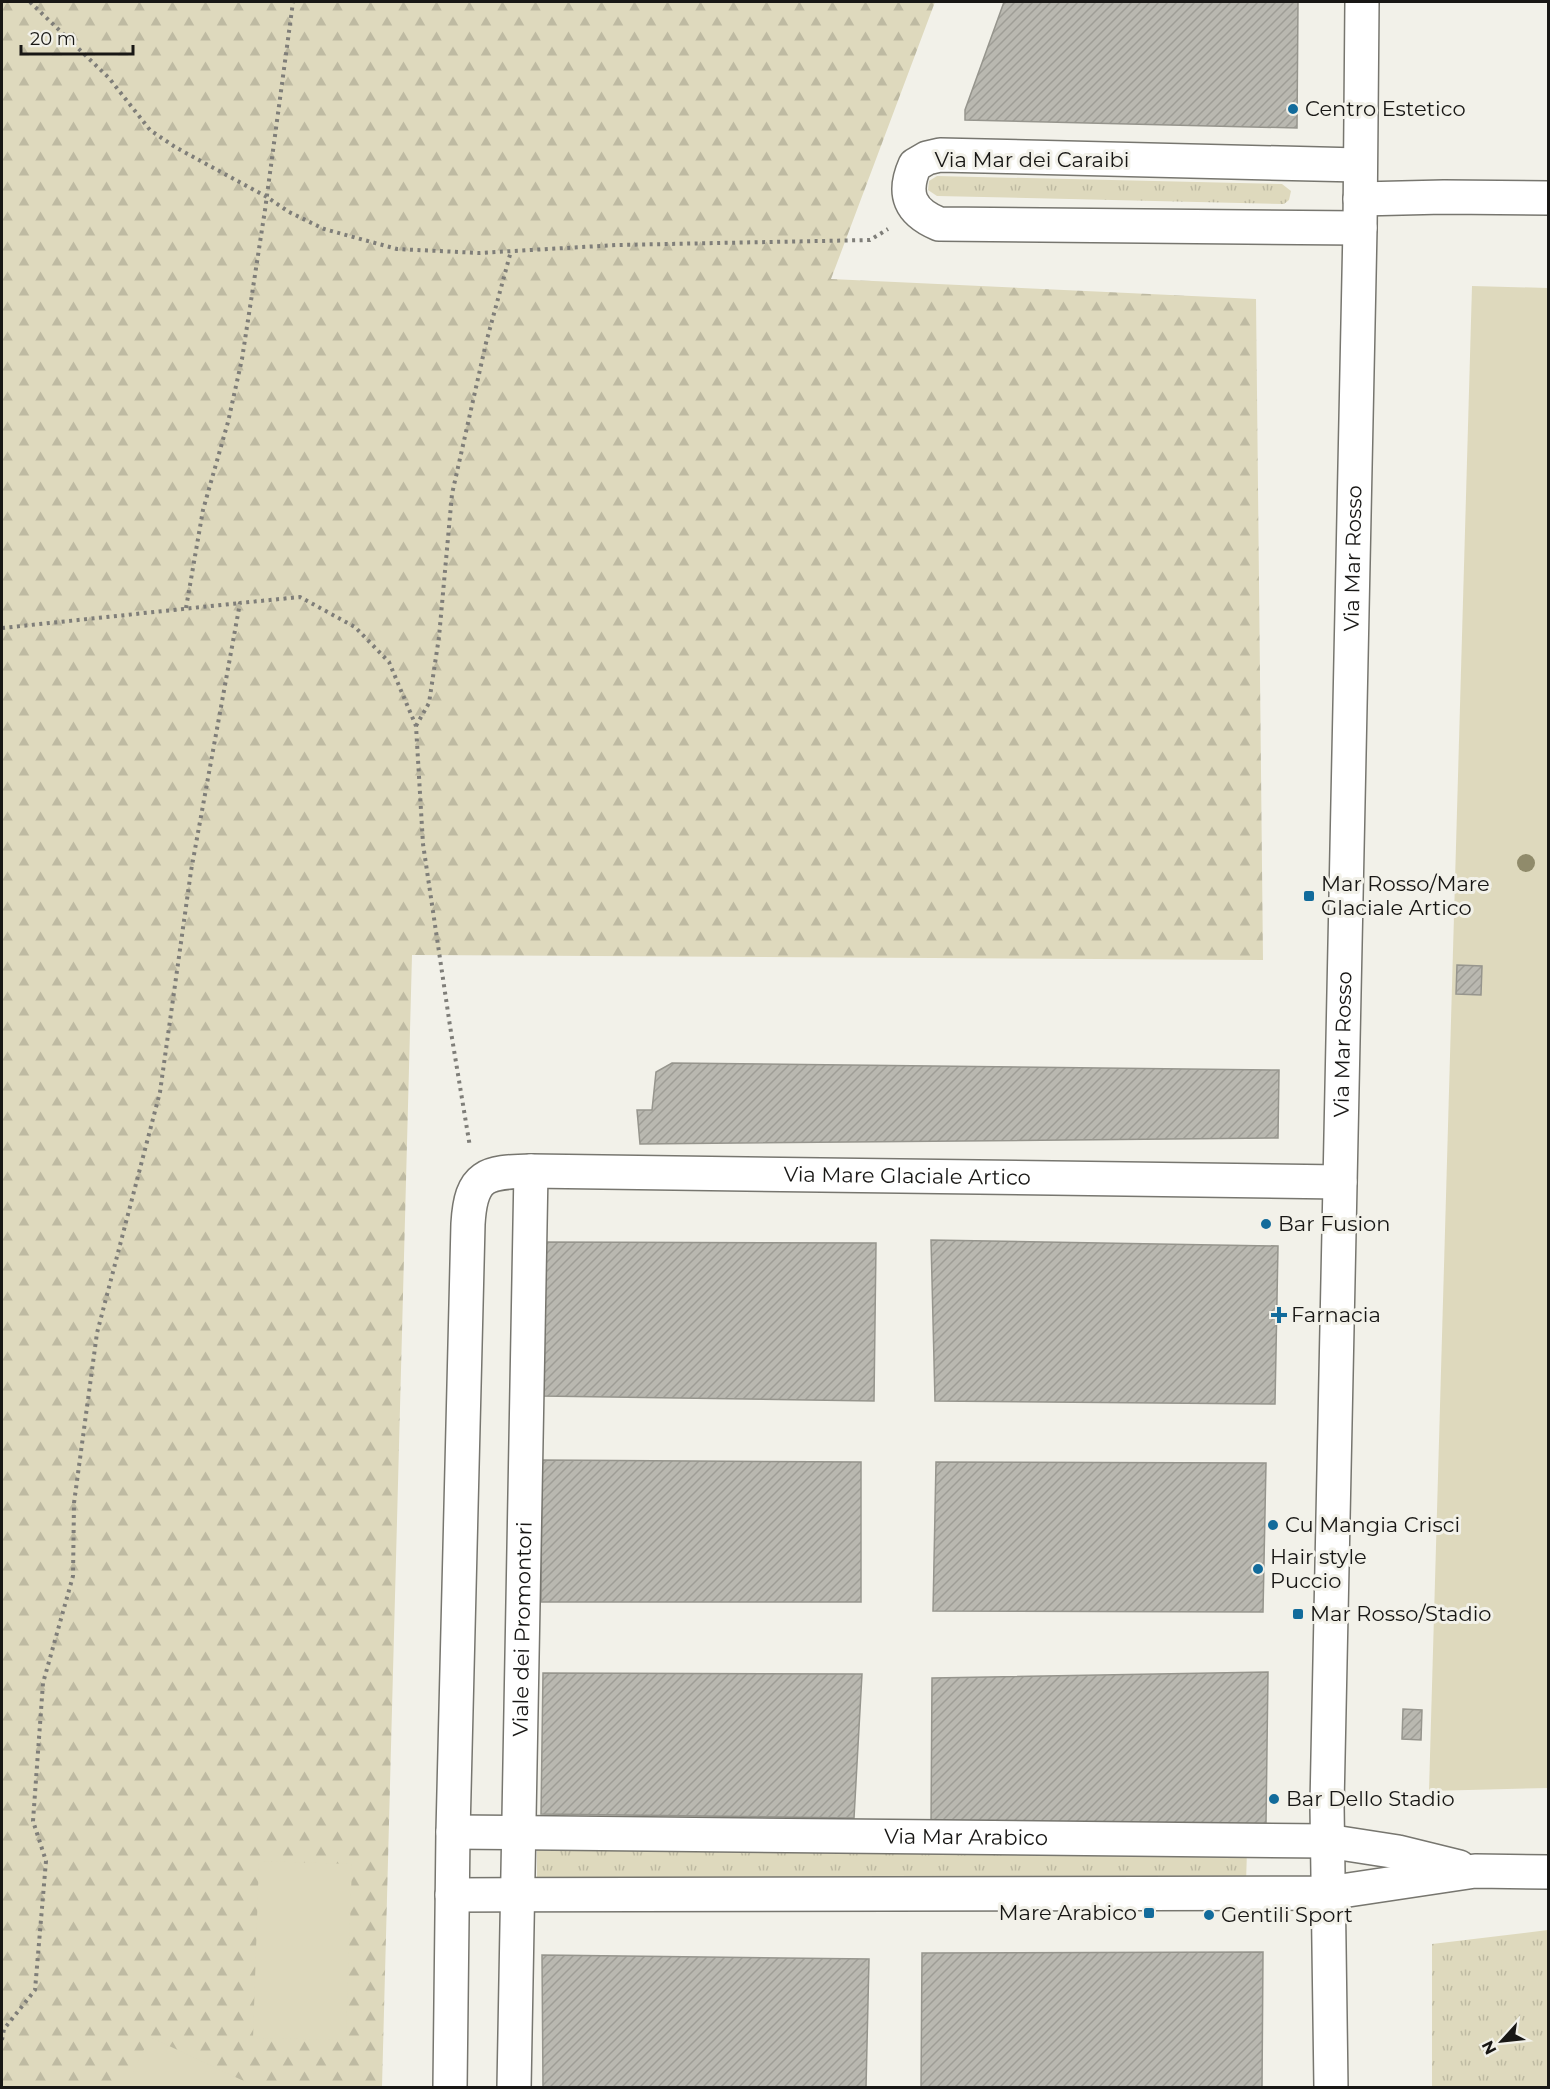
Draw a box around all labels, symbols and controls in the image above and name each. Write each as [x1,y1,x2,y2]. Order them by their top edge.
scale bar [21,18,134,56]
text: 20 m [30,28,76,50]
place label: Centro Estetico [1305,96,1466,121]
marker: Centro Estetico [1286,102,1300,116]
street label: Via Mar dei Caraibi [935,147,1129,172]
street label: Via Mar Rosso [1339,485,1367,632]
place label: Mar Rosso/Mare Glaciale Artico [1321,871,1490,920]
marker: Mar Rosso/Mare Glaciale Artico [1302,889,1316,903]
street label: Via Mar Rosso [1328,971,1356,1118]
street label: Via Mare Glaciale Artico [783,1161,1031,1190]
place label: Bar Fusion [1278,1211,1390,1236]
marker: Bar Fusion [1259,1217,1273,1231]
place label: Farnacia [1291,1302,1381,1327]
marker: Farnacia [1272,1308,1286,1322]
place label: Cu Mangia Crisci [1285,1512,1460,1537]
marker: Cu Mangia Crisci [1266,1518,1280,1532]
street label: Viale dei Promontori [508,1521,536,1737]
place label: Hair style Puccio [1270,1544,1367,1593]
marker: Hair style Puccio [1251,1562,1265,1576]
place label: Mar Rosso/Stadio [1310,1601,1491,1626]
marker: Mar Rosso/Stadio [1291,1607,1305,1621]
place label: Bar Dello Stadio [1286,1786,1455,1811]
marker: Bar Dello Stadio [1267,1792,1281,1806]
street label: Via Mar Arabico [884,1823,1048,1850]
place label: Mare Arabico [999,1900,1137,1925]
place label: Gentili Sport [1221,1902,1353,1927]
marker: Mare Arabico [1142,1906,1156,1920]
marker: Gentili Sport [1202,1908,1216,1922]
north arrow [1472,2011,1532,2071]
text: N [1478,2038,1500,2058]

